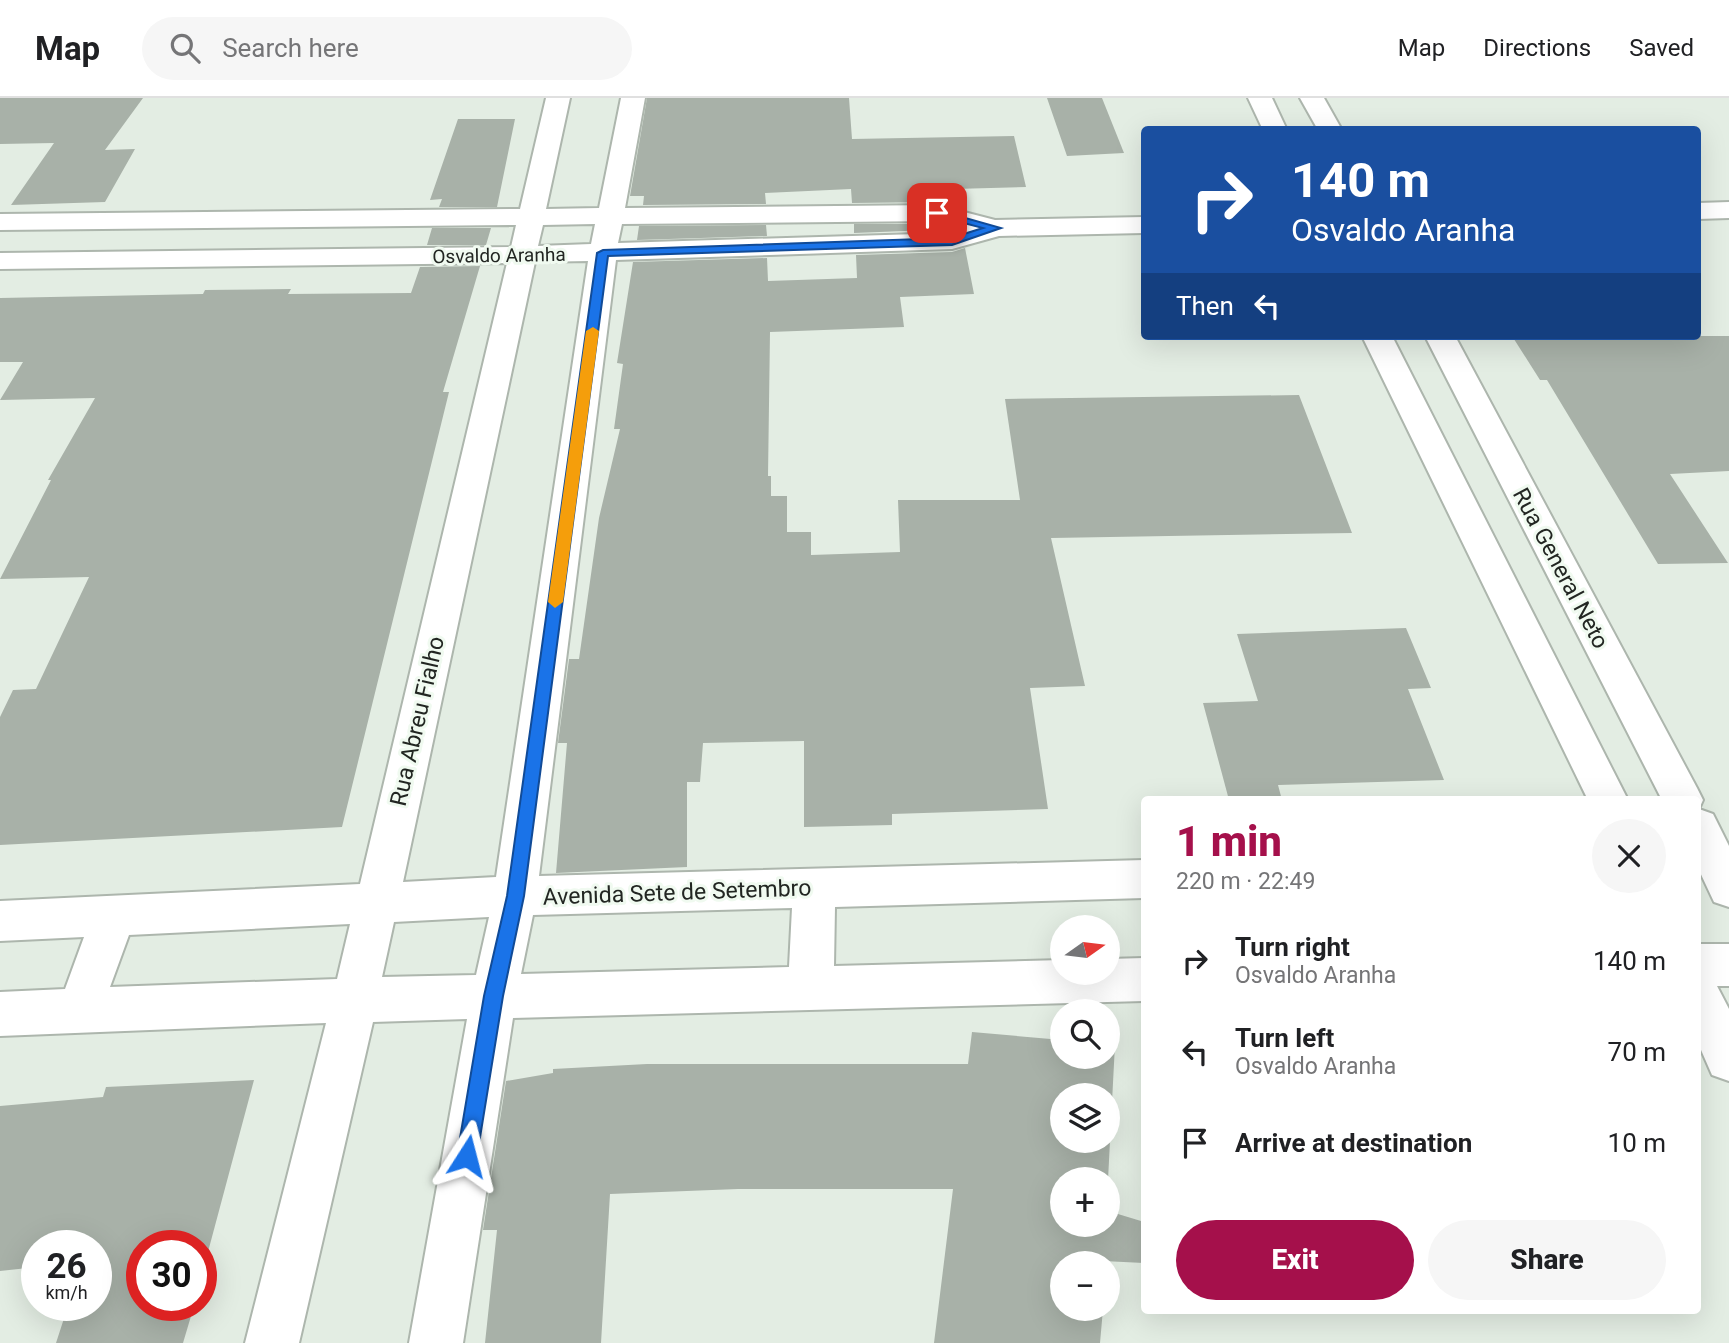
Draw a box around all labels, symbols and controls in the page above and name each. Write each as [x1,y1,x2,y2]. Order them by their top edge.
search box [142,17,632,80]
text: Map [35,29,100,68]
icon: search [166,29,204,67]
text: Search here [222,33,359,63]
text: Map [1398,34,1445,62]
text: Directions [1483,34,1591,62]
text: Saved [1629,34,1694,62]
text: 140 m [1291,152,1430,209]
icon: right [1176,154,1267,245]
pin [907,183,967,243]
icon: arrive [918,194,956,232]
text: Osvaldo Aranha [1291,211,1515,249]
street label: Osvaldo Aranha [432,243,566,268]
icon: left [1248,287,1286,325]
text: Then [1176,291,1234,321]
street label: Rua General Neto [1507,483,1614,653]
street label: Rua Abreu Fialho [385,634,450,809]
text: 1 min [1176,817,1282,866]
button: close [1592,819,1666,893]
text: 220 m · 22:49 [1176,868,1315,895]
street label: Avenida Sete de Setembro [542,874,812,911]
north arrow [1050,915,1120,985]
map controls [1050,915,1120,1321]
text: Turn right [1235,932,1350,962]
icon: right [1176,942,1214,980]
text: 140 m [1593,946,1666,976]
text: Osvaldo Aranha [1235,962,1396,989]
button: search [1050,999,1120,1069]
text: Turn left [1235,1023,1334,1053]
icon: left [1176,1033,1214,1071]
text: 70 m [1608,1037,1666,1067]
text: Osvaldo Aranha [1235,1053,1396,1080]
button: layers [1050,1083,1120,1153]
position arrow [430,1119,504,1193]
icon: arrive [1176,1124,1214,1162]
text: Arrive at destination [1235,1128,1472,1158]
text: 10 m [1608,1128,1666,1158]
button: + [1050,1167,1120,1237]
button: Exit [1176,1220,1414,1300]
button: Share [1428,1220,1666,1300]
speed limit sign: 30 [126,1230,217,1321]
text: 26 [46,1246,87,1287]
button: − [1050,1251,1120,1321]
text: km/h [45,1282,88,1303]

